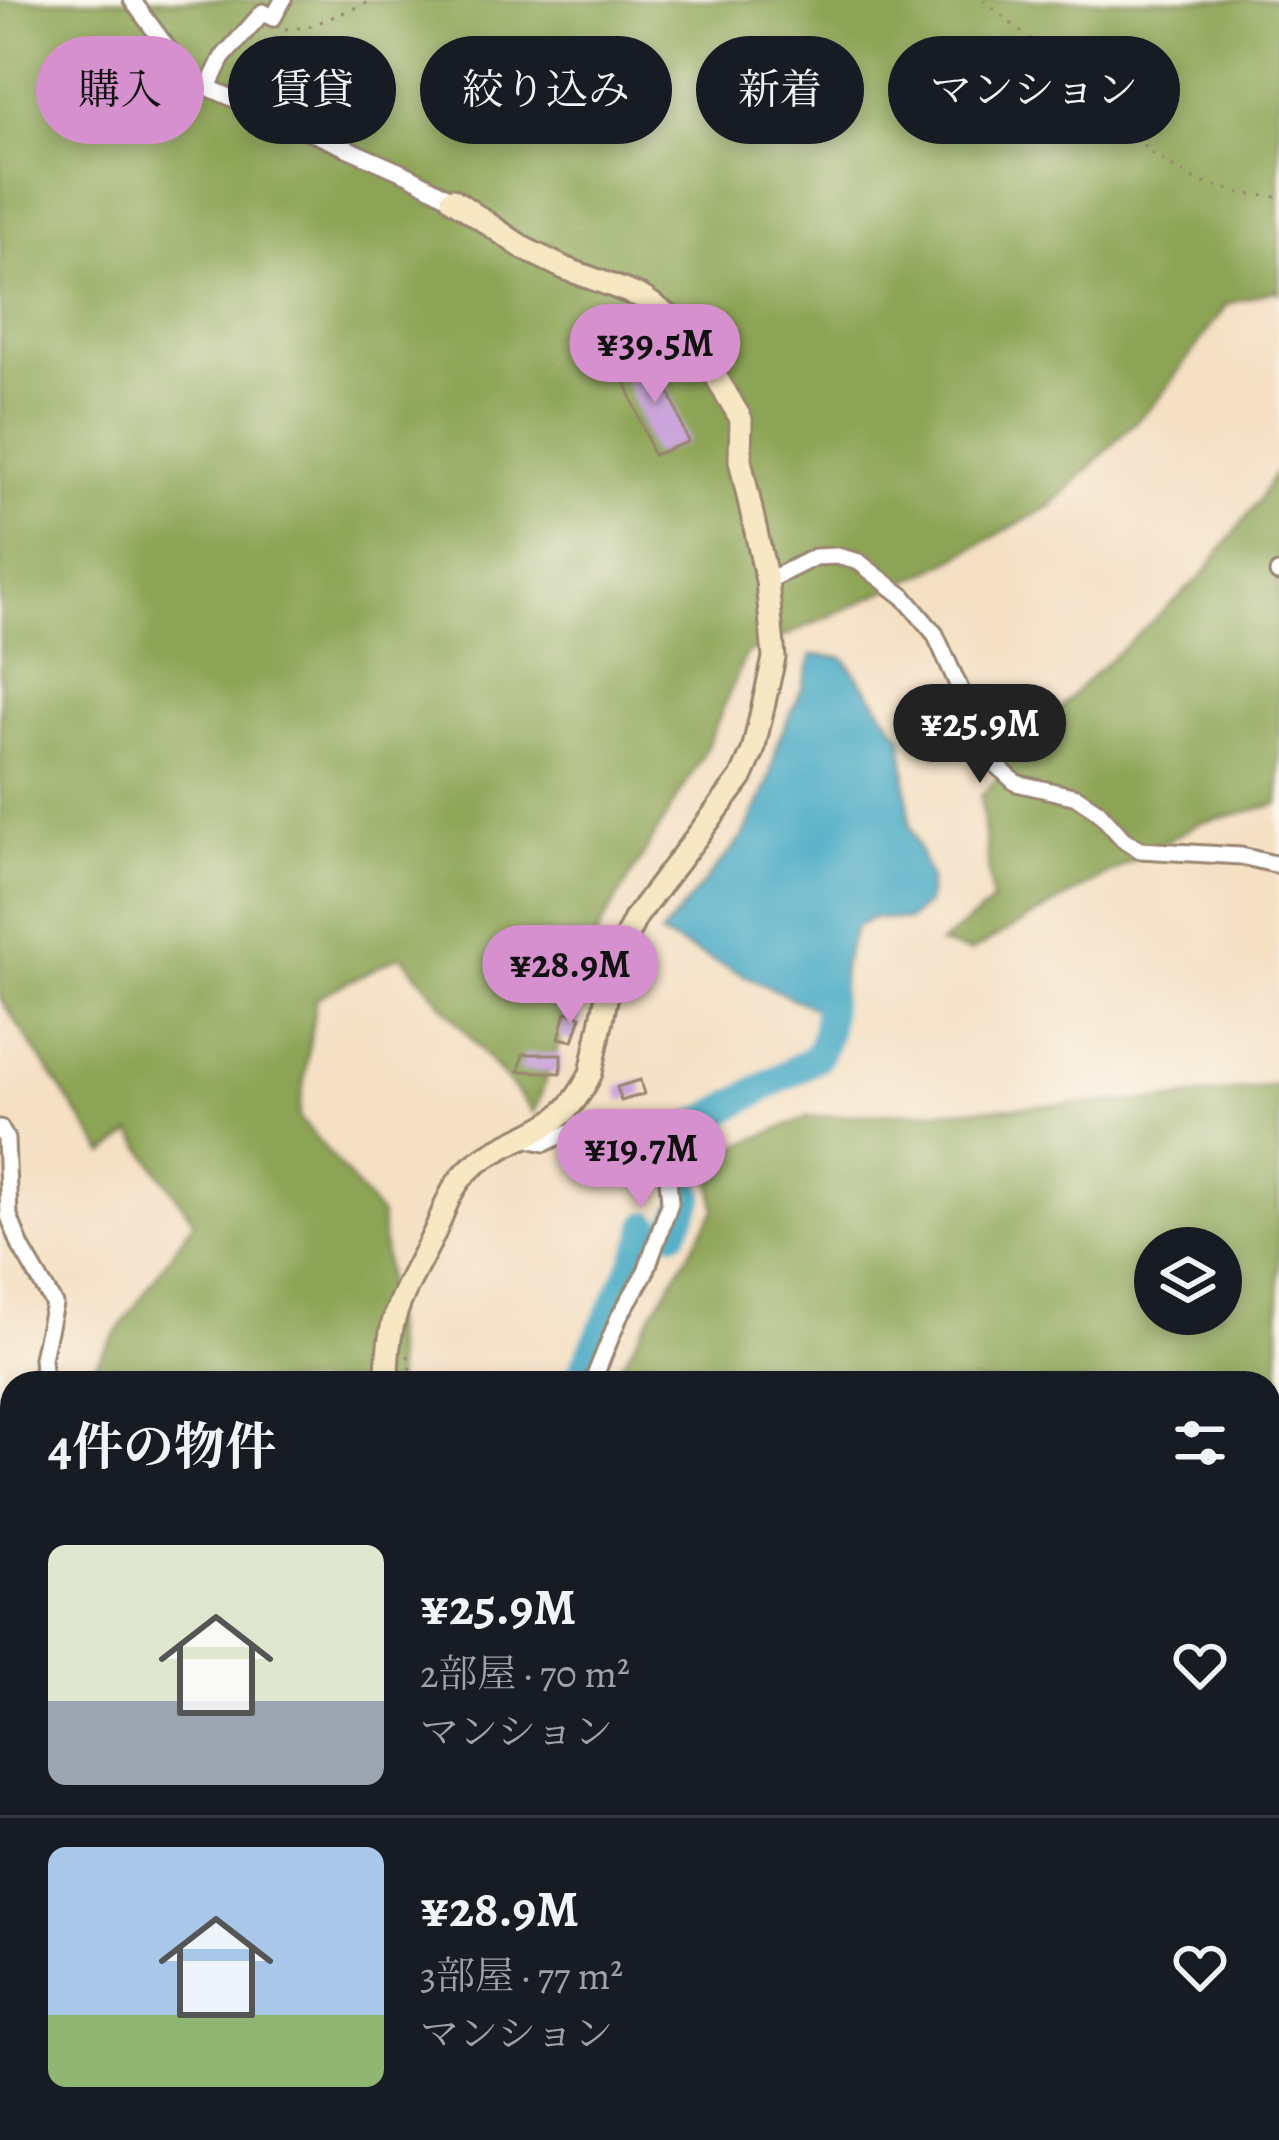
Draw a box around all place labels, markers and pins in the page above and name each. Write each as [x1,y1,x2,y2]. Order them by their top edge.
pin: ¥39.5M [557,304,753,406]
pin: ¥25.9M [882,684,1078,786]
pin: ¥28.9M [472,925,668,1027]
pin: ¥19.7M [543,1109,739,1211]

